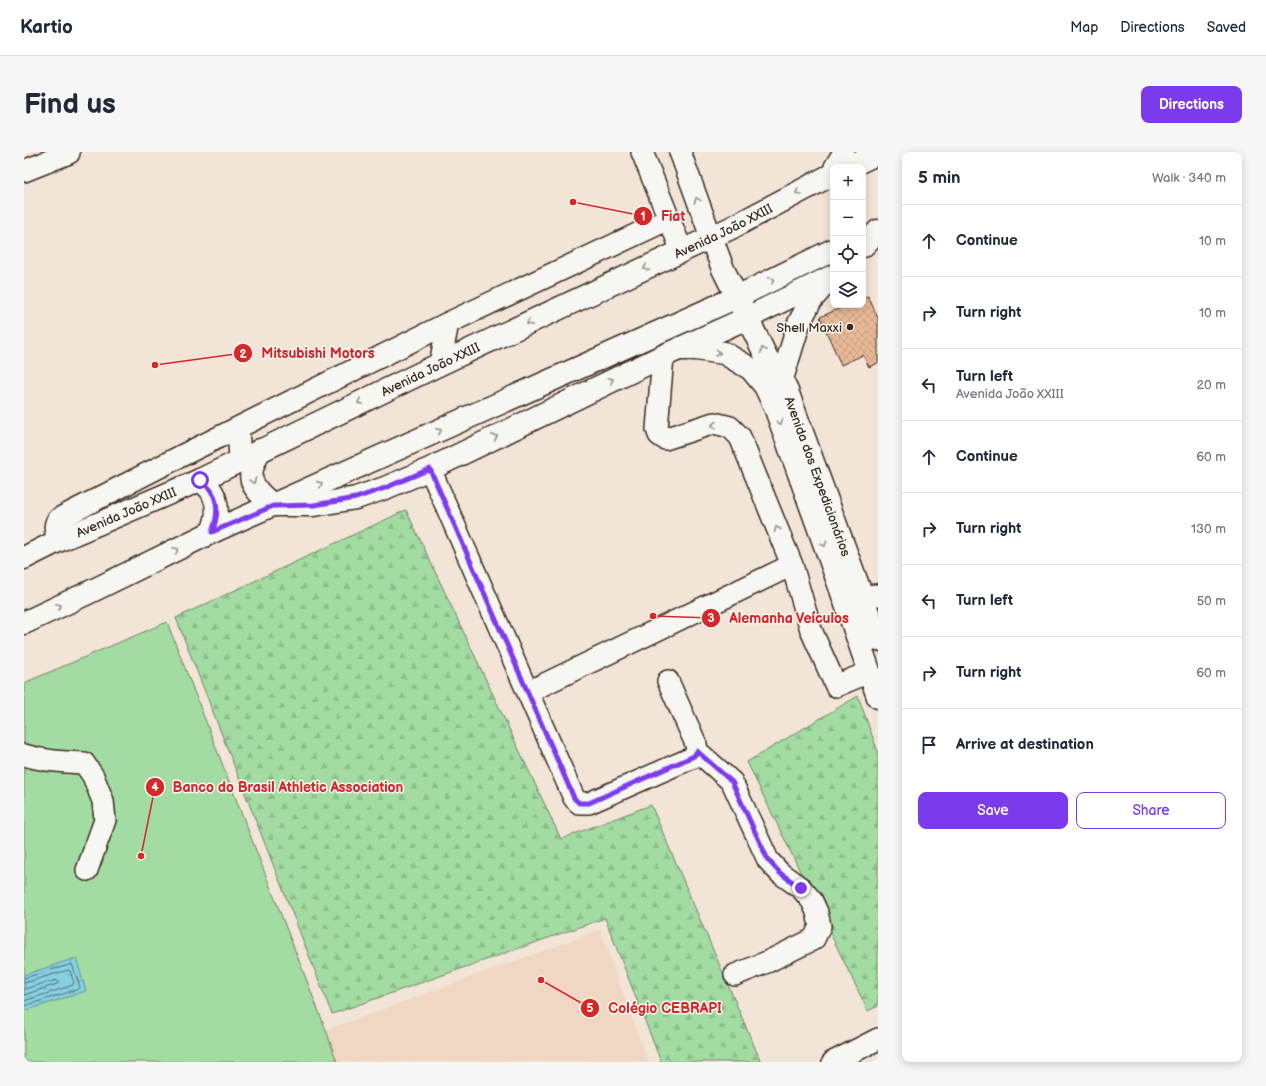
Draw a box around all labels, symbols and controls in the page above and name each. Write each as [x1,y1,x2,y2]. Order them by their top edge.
text: Kartio [20,16,73,39]
text: Map [1070,19,1098,36]
text: Directions [1120,19,1185,36]
text: Saved [1207,19,1246,36]
button: Directions [1141,86,1242,123]
text: Find us [24,88,116,121]
map controls [830,164,866,308]
button: + [830,164,866,200]
text: 5 min [918,168,961,188]
text: Walk · 340 m [1152,170,1226,186]
one-way arrow [795,188,803,195]
one-way arrow [694,197,702,204]
button: − [830,200,866,236]
street label: Avenida João XXIII [672,201,775,262]
callout: Fiat [633,203,693,229]
text: Fiat [661,208,685,225]
text: 1 [640,209,646,224]
icon: ahead [918,230,940,252]
text: Continue [956,231,1018,250]
text: 10 m [1199,233,1226,249]
button: locate [830,236,866,272]
one-way arrow [643,263,651,271]
button: layers [830,272,866,308]
one-way arrow [768,277,775,285]
icon: right [918,302,940,324]
text: Turn right [956,303,1021,322]
text: 10 m [1199,305,1226,321]
one-way arrow [525,318,533,326]
place label: Shell Maxxi [776,320,842,336]
marker: Shell Maxxi [845,322,855,332]
callout: Mitsubishi Motors [233,340,382,366]
street label: Avenida João XXIII [378,340,483,400]
text: Mitsubishi Motors [261,345,375,362]
text: 2 [239,347,247,362]
one-way arrow [760,347,768,354]
one-way arrow [715,348,721,356]
text: Turn left [956,367,1013,386]
icon: left [918,374,940,396]
one-way arrow [607,377,615,385]
text: 20 m [1196,377,1226,393]
text: Avenida João XXIII [956,386,1064,402]
street label: Avenida dos Expedicionários [781,394,854,559]
one-way arrow [357,397,365,405]
one-way arrow [775,418,784,425]
one-way arrow [711,421,717,429]
one-way arrow [434,428,442,436]
one-way arrow [490,434,498,442]
icon: ahead [918,446,940,468]
text: Continue [956,447,1018,466]
text: 60 m [1196,449,1226,465]
route start [191,471,209,489]
one-way arrow [248,477,257,484]
one-way arrow [316,481,324,489]
street label: Avenida João XXIII [74,484,179,541]
icon: right [918,518,940,540]
text: Turn right [956,519,1021,538]
text: 130 m [1191,521,1226,537]
one-way arrow [774,526,782,533]
one-way arrow [820,540,828,547]
one-way arrow [172,547,180,555]
icon: left [918,590,940,612]
text: Turn left [956,591,1013,610]
text: 50 m [1197,593,1226,609]
one-way arrow [55,603,63,611]
callout: Alemanha Veículos [701,605,857,631]
text: Alemanha Veículos [728,610,849,627]
text: 3 [707,611,715,626]
icon: right [918,662,940,684]
text: Turn right [956,663,1021,682]
text: 60 m [1196,665,1226,681]
icon: arrive [918,734,940,756]
text: Arrive at destination [956,735,1094,754]
callout: Banco do Brasil Athletic Association [145,774,411,800]
text: Banco do Brasil Athletic Association [173,779,404,796]
text: 4 [151,780,159,795]
button: Save [918,792,1068,829]
button: Share [1076,792,1226,829]
route end [792,879,810,897]
callout: Colégio CEBRAPI [580,995,729,1021]
text: Colégio CEBRAPI [608,1000,722,1017]
text: 5 [587,1001,594,1016]

